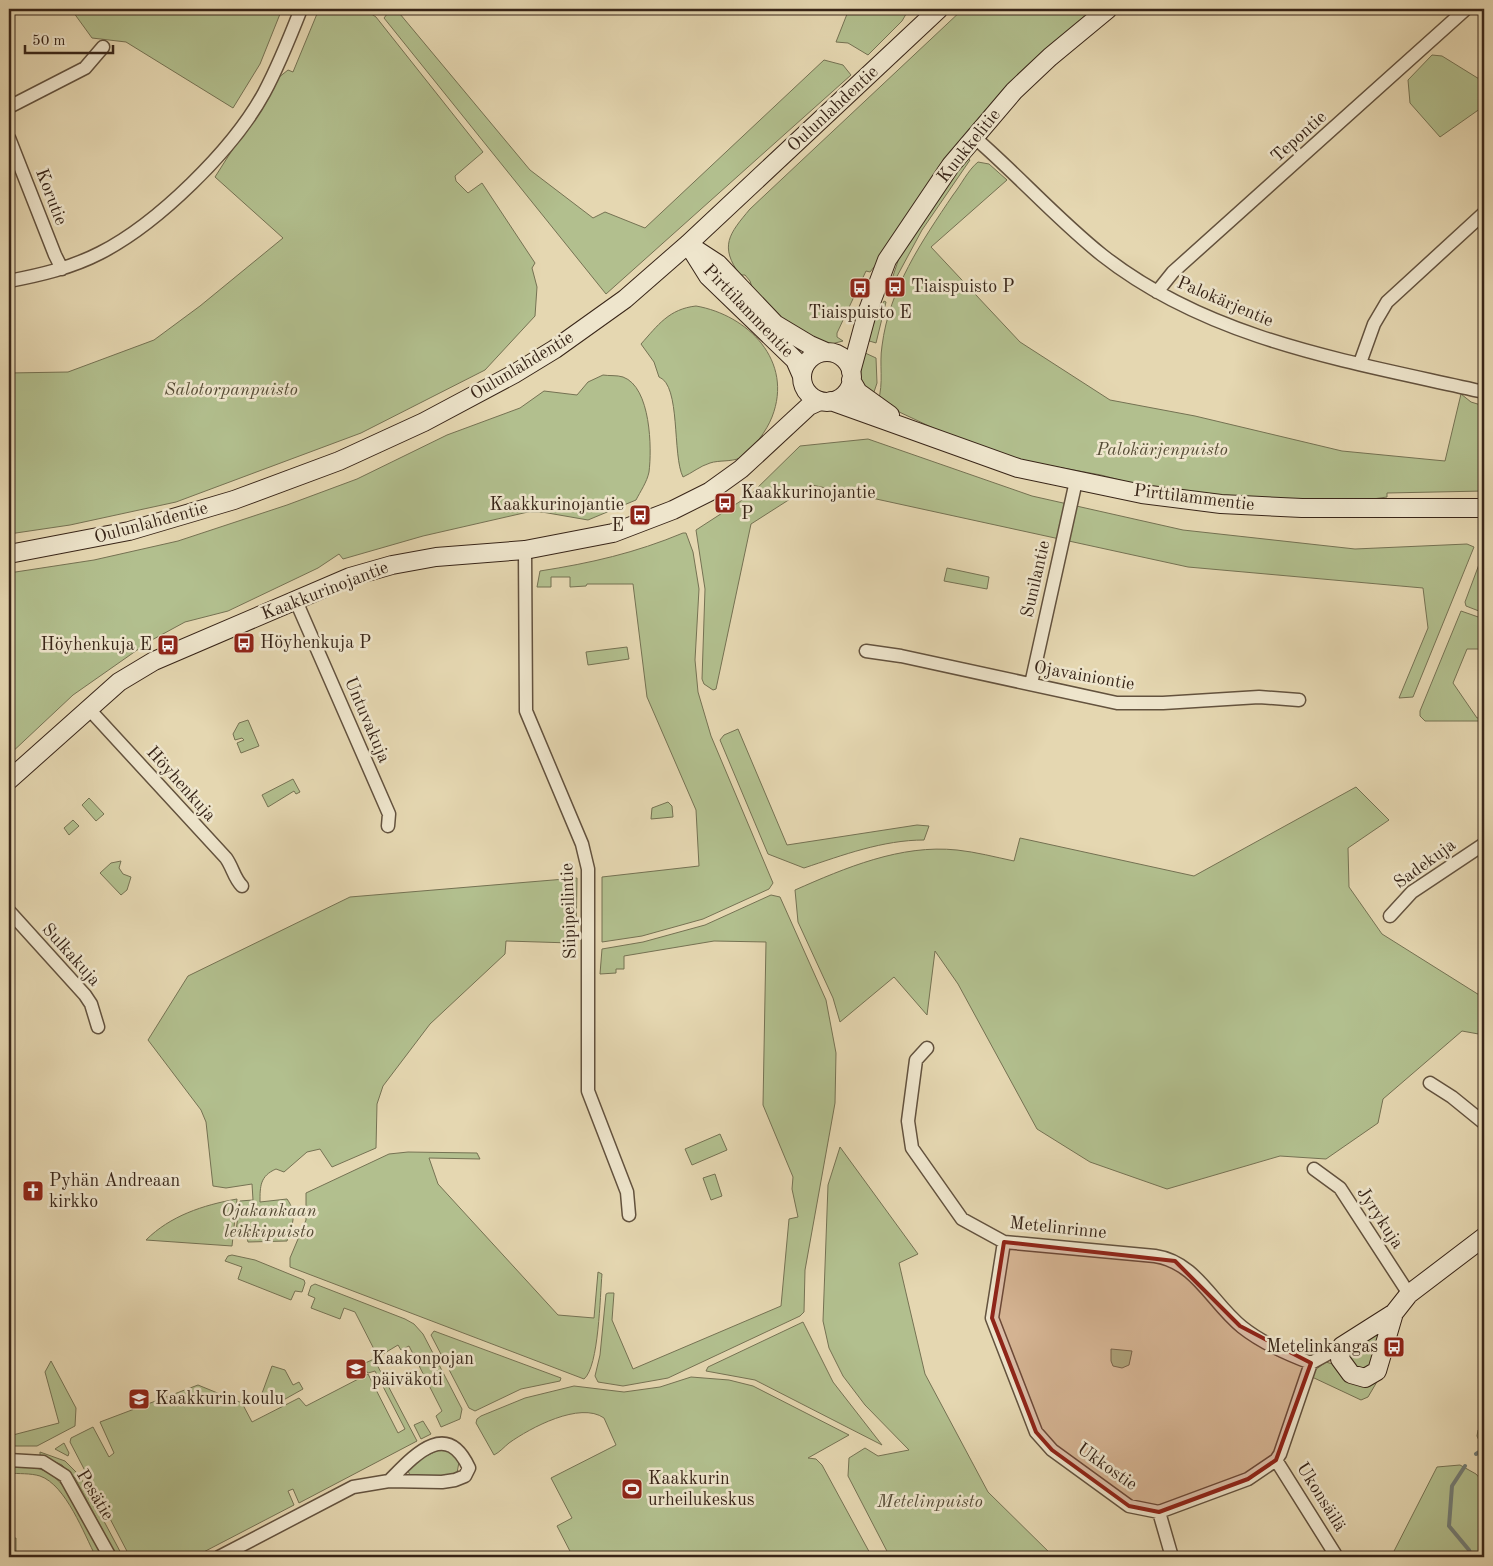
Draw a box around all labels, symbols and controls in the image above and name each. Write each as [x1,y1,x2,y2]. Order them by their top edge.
scale bar [25,22,112,54]
text: 50 m [32,34,66,49]
street label: Oulunlahdentie [784,63,882,155]
street label: Kuukkelitie [934,106,1004,186]
street label: Tepontie [1268,108,1330,166]
street label: Korutie [32,166,70,228]
street label: Pirttilammentie [699,261,797,361]
street label: Palokärjentie [1174,274,1276,330]
bus stop icon: Tiaispuisto P [883,275,907,299]
bus stop icon: Tiaispuisto E [848,276,872,300]
place label: Tiaispuisto P [911,278,1014,296]
place label: Tiaispuisto E [808,304,912,322]
street label: Oulunlahdentie [467,328,577,404]
park label: Salotorpanpuisto [164,381,298,399]
park label: Palokärjenpuisto [1095,441,1228,459]
street label: Pirttilammentie [1132,482,1256,514]
place label: Kaakkurinojantie P [741,484,875,523]
bus stop icon: Kaakkurinojantie P [713,491,737,515]
place label: Kaakkurinojantie E [490,496,624,535]
street label: Oulunlahdentie [92,499,210,547]
bus stop icon: Kaakkurinojantie E [628,503,652,527]
street label: Sunilantie [1018,539,1054,619]
street label: Kaakkurinojantie [259,559,391,623]
bus stop icon: Höyhenkuja P [232,631,256,655]
bus stop icon: Höyhenkuja E [156,633,180,657]
place label: Höyhenkuja P [260,634,371,652]
place label: Höyhenkuja E [40,636,152,654]
street label: Ojavainiontie [1032,658,1136,694]
street label: Untuvakuja [341,675,393,766]
street label: Höyhenkuja [143,743,219,825]
street label: Sadekuja [1391,836,1459,892]
street label: Siipipeilintie [558,863,580,959]
street label: Sulkakuja [38,920,104,990]
place label: Pyhän Andreaan kirkko [49,1172,181,1211]
church icon: Pyhän Andreaan kirkko [21,1179,45,1203]
street label: Jyrykuja [1353,1184,1407,1252]
park label: Ojakankaan leikkipuisto [221,1202,317,1241]
street label: Metelinrinne [1009,1214,1107,1242]
bus stop icon: Metelinkangas [1382,1335,1406,1359]
place label: Metelinkangas [1266,1338,1378,1356]
place label: Kaakonpojan päiväkoti [372,1350,474,1389]
school or university icon: Kaakonpojan päiväkoti [344,1357,368,1381]
school or university icon: Kaakkurin koulu [127,1387,151,1411]
place label: Kaakkurin koulu [155,1390,284,1408]
street label: Ukkostie [1074,1440,1140,1494]
street label: Ukonsäilä [1293,1459,1349,1535]
street label: Pesätie [73,1466,117,1524]
place label: Kaakkurin urheilukeskus [648,1470,755,1509]
sports icon: Kaakkurin urheilukeskus [620,1477,644,1501]
park label: Metelinpuisto [876,1493,983,1511]

